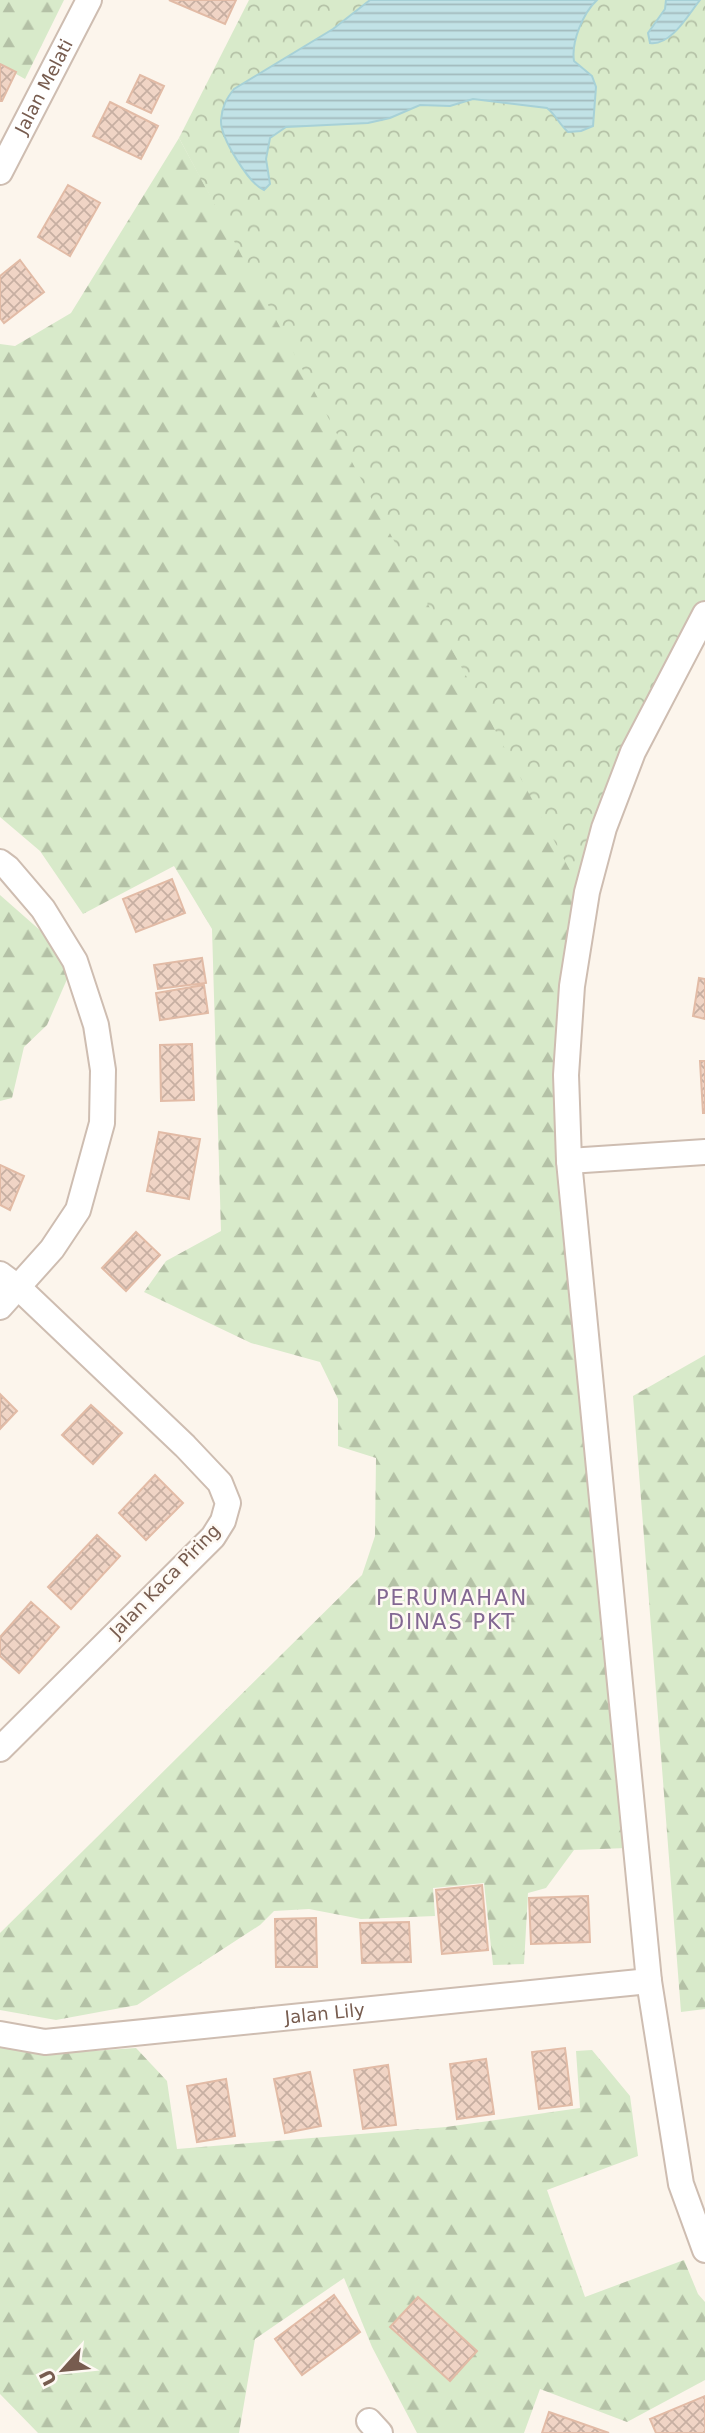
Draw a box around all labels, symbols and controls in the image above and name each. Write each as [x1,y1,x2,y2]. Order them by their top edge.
street label: Jalan Melati [10,35,77,139]
street label: Jalan Kaca Piring [105,1520,224,1642]
district label: PERUMAHAN DINAS PKT [376,1586,528,1634]
street label: Jalan Lily [283,1999,366,2028]
north arrow [28,2335,98,2405]
text: U [35,2366,61,2390]

